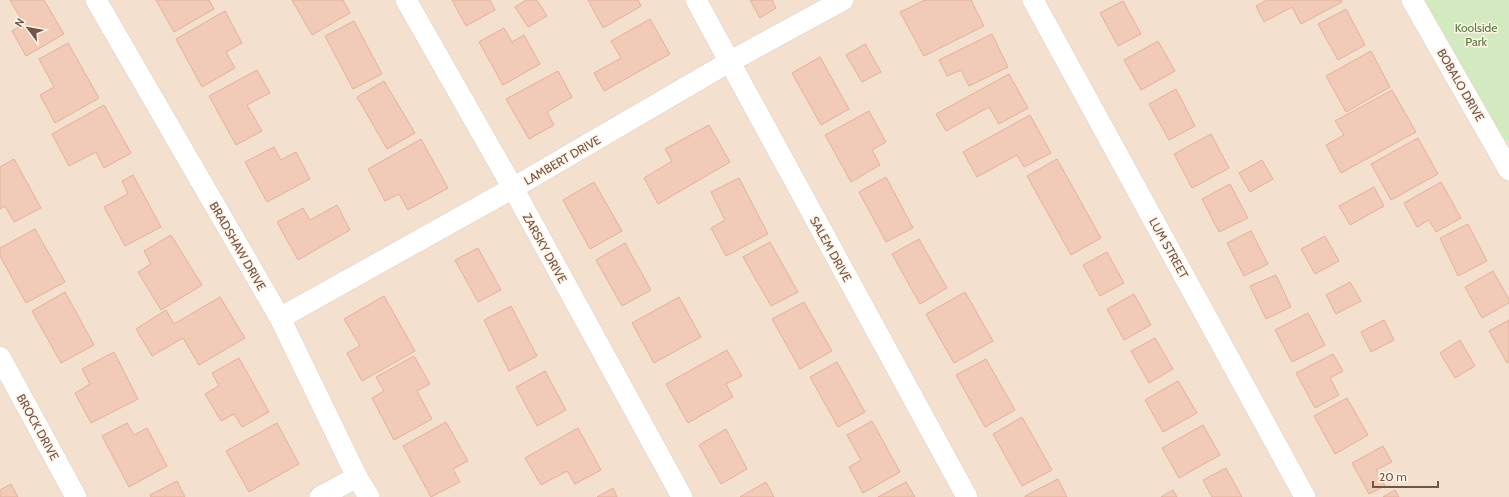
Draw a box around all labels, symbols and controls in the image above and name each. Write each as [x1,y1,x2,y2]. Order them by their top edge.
north arrow [8,8,48,48]
text: N [12,16,28,30]
park label: Koolside Park [1455,20,1497,49]
street label: BOBALO DRIVE [1434,46,1488,124]
street label: LAMBERT DRIVE [521,132,603,188]
street label: BRADSHAW DRIVE [207,199,270,293]
street label: ZARSKY DRIVE [520,210,571,286]
street label: SALEM DRIVE [807,214,855,285]
street label: LUM STREET [1146,215,1192,282]
street label: BROCK DRIVE [14,391,63,463]
scale bar [1373,463,1438,489]
text: 20 m [1379,469,1407,484]

